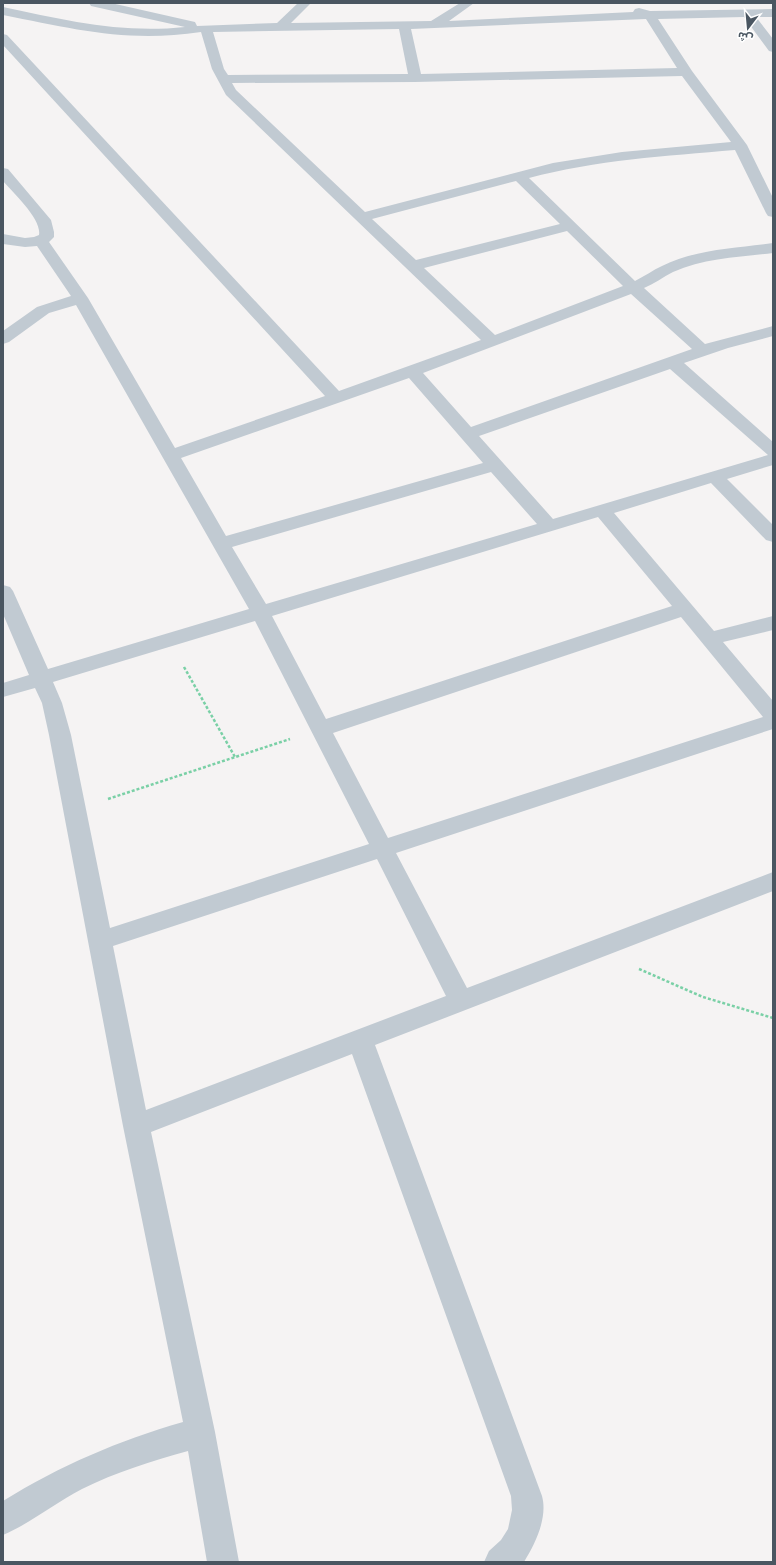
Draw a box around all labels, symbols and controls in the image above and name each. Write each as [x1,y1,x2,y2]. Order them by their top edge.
north arrow [728,8,768,48]
text: ش [736,29,754,47]

